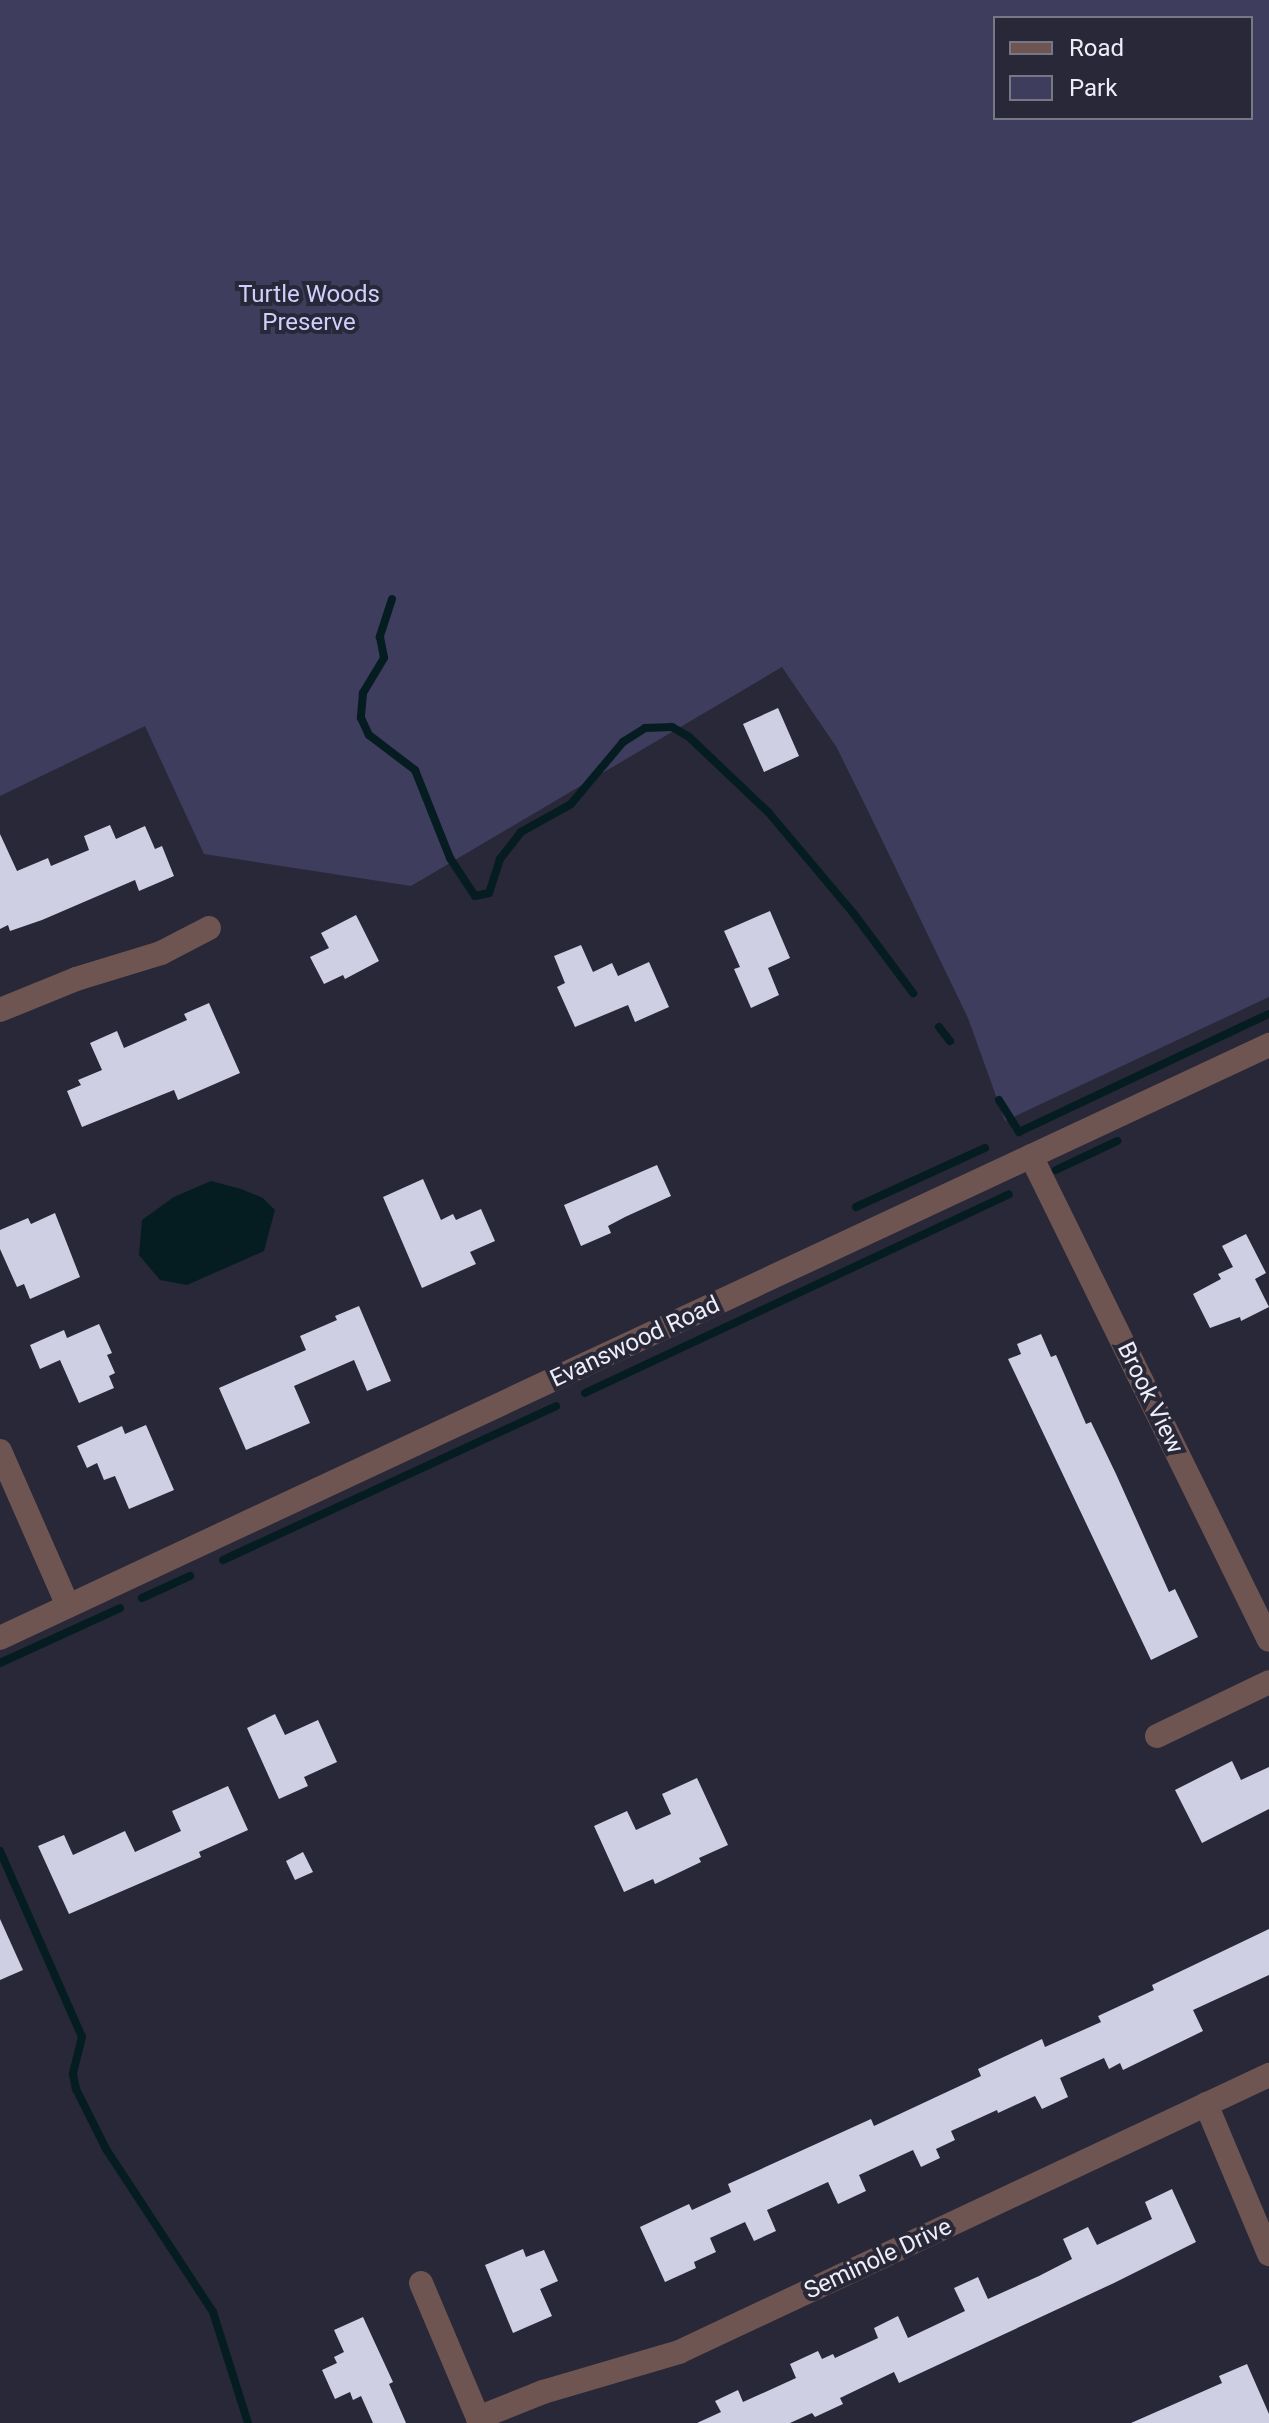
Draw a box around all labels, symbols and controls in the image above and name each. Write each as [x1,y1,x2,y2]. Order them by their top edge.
legend [993,16,1253,120]
text: Road [1069,34,1124,62]
text: Park [1069,74,1117,102]
park label: Turtle Woods Preserve [238,281,380,337]
street label: Evanswood Road [546,1290,724,1394]
street label: Brook View [1111,1338,1189,1458]
street label: Seminole Drive [800,2212,956,2306]

